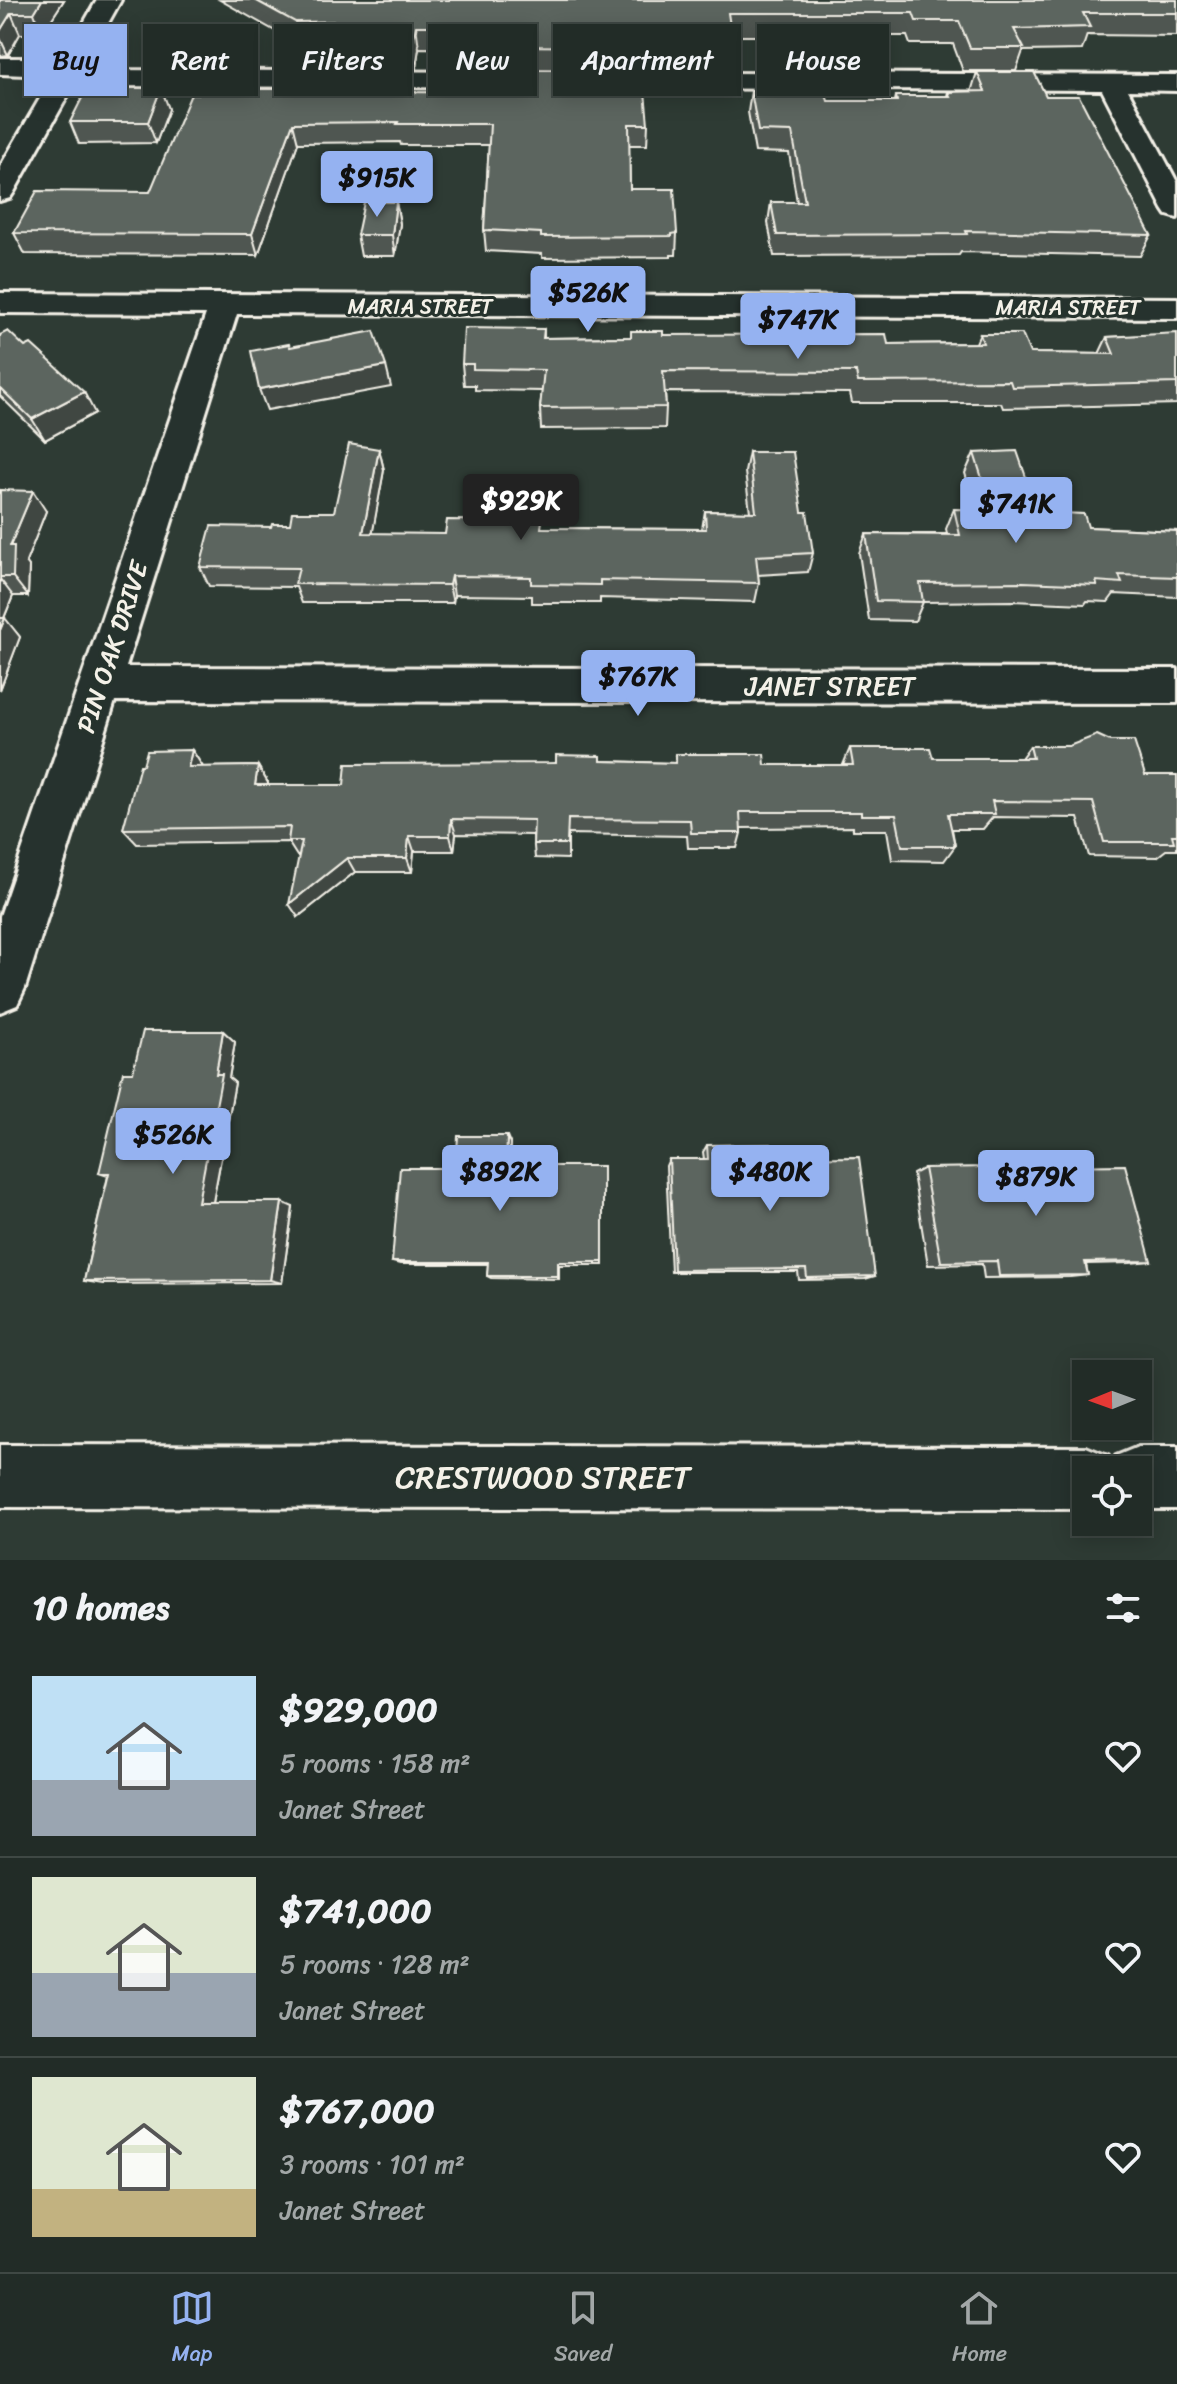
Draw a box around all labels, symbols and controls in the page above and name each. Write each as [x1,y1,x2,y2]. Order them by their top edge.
chip: Buy [24,24,127,96]
chip: Rent [143,24,258,96]
chip: Filters [274,24,412,96]
chip: New [428,24,537,96]
chip: Apartment [553,24,741,96]
chip: House [757,24,889,96]
pin: $915K [321,151,433,219]
text: $915K [339,154,415,200]
pin: $526K [532,266,644,334]
text: $526K [549,269,627,315]
street label: MARIA STREET [347,287,494,326]
street label: MARIA STREET [995,288,1142,327]
pin: $747K [742,293,854,361]
text: $747K [758,296,838,342]
pin: $929K [465,474,577,542]
text: $929K [481,477,561,523]
pin: $741K [960,477,1072,545]
text: $741K [978,480,1054,526]
street label: PIN OAK DRIVE [63,553,162,739]
pin: $767K [582,650,694,718]
text: $767K [599,653,677,699]
street label: JANET STREET [744,663,917,709]
pin: $526K [117,1108,229,1176]
text: $526K [134,1111,212,1157]
pin: $892K [444,1145,556,1213]
pin: $480K [714,1145,826,1213]
text: $892K [460,1148,540,1194]
text: $480K [729,1148,811,1194]
pin: $879K [980,1150,1092,1218]
text: $879K [996,1153,1076,1199]
north arrow [1072,1360,1152,1440]
map controls [1072,1360,1152,1536]
street label: CRESTWOOD STREET [395,1449,693,1506]
button: locate [1072,1456,1152,1536]
text: 10 homes [32,1578,170,1638]
icon: filters [1101,1586,1145,1630]
text: $929,000 [280,1680,438,1740]
icon: home [96,1708,192,1804]
icon: heart [1101,1734,1145,1778]
text: 5 rooms · 158 m² [280,1740,471,1786]
text: Janet Street [280,1786,425,1832]
text: $741,000 [280,1881,432,1941]
icon: home [96,1909,192,2005]
icon: heart [1101,1935,1145,1979]
text: 5 rooms · 128 m² [280,1941,470,1987]
text: Janet Street [280,1987,425,2033]
text: $767,000 [280,2081,435,2141]
icon: home [96,2109,192,2205]
icon: heart [1101,2135,1145,2179]
text: 3 rooms · 101 m² [280,2141,465,2187]
text: Janet Street [280,2187,425,2233]
tab: Map [170,2286,214,2373]
tab: Saved [554,2286,612,2373]
tab: Home [952,2286,1007,2373]

